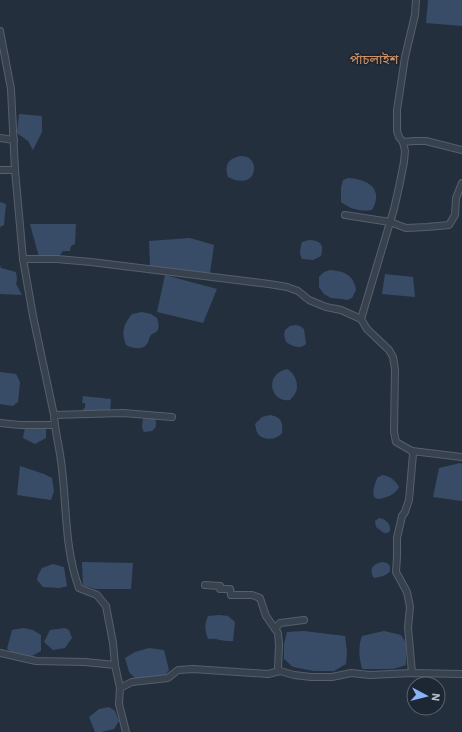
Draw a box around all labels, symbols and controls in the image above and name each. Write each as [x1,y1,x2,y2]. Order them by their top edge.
district label: পাঁচলাইশ [350,51,398,68]
north arrow [406,676,446,716]
text: N [428,692,443,702]

